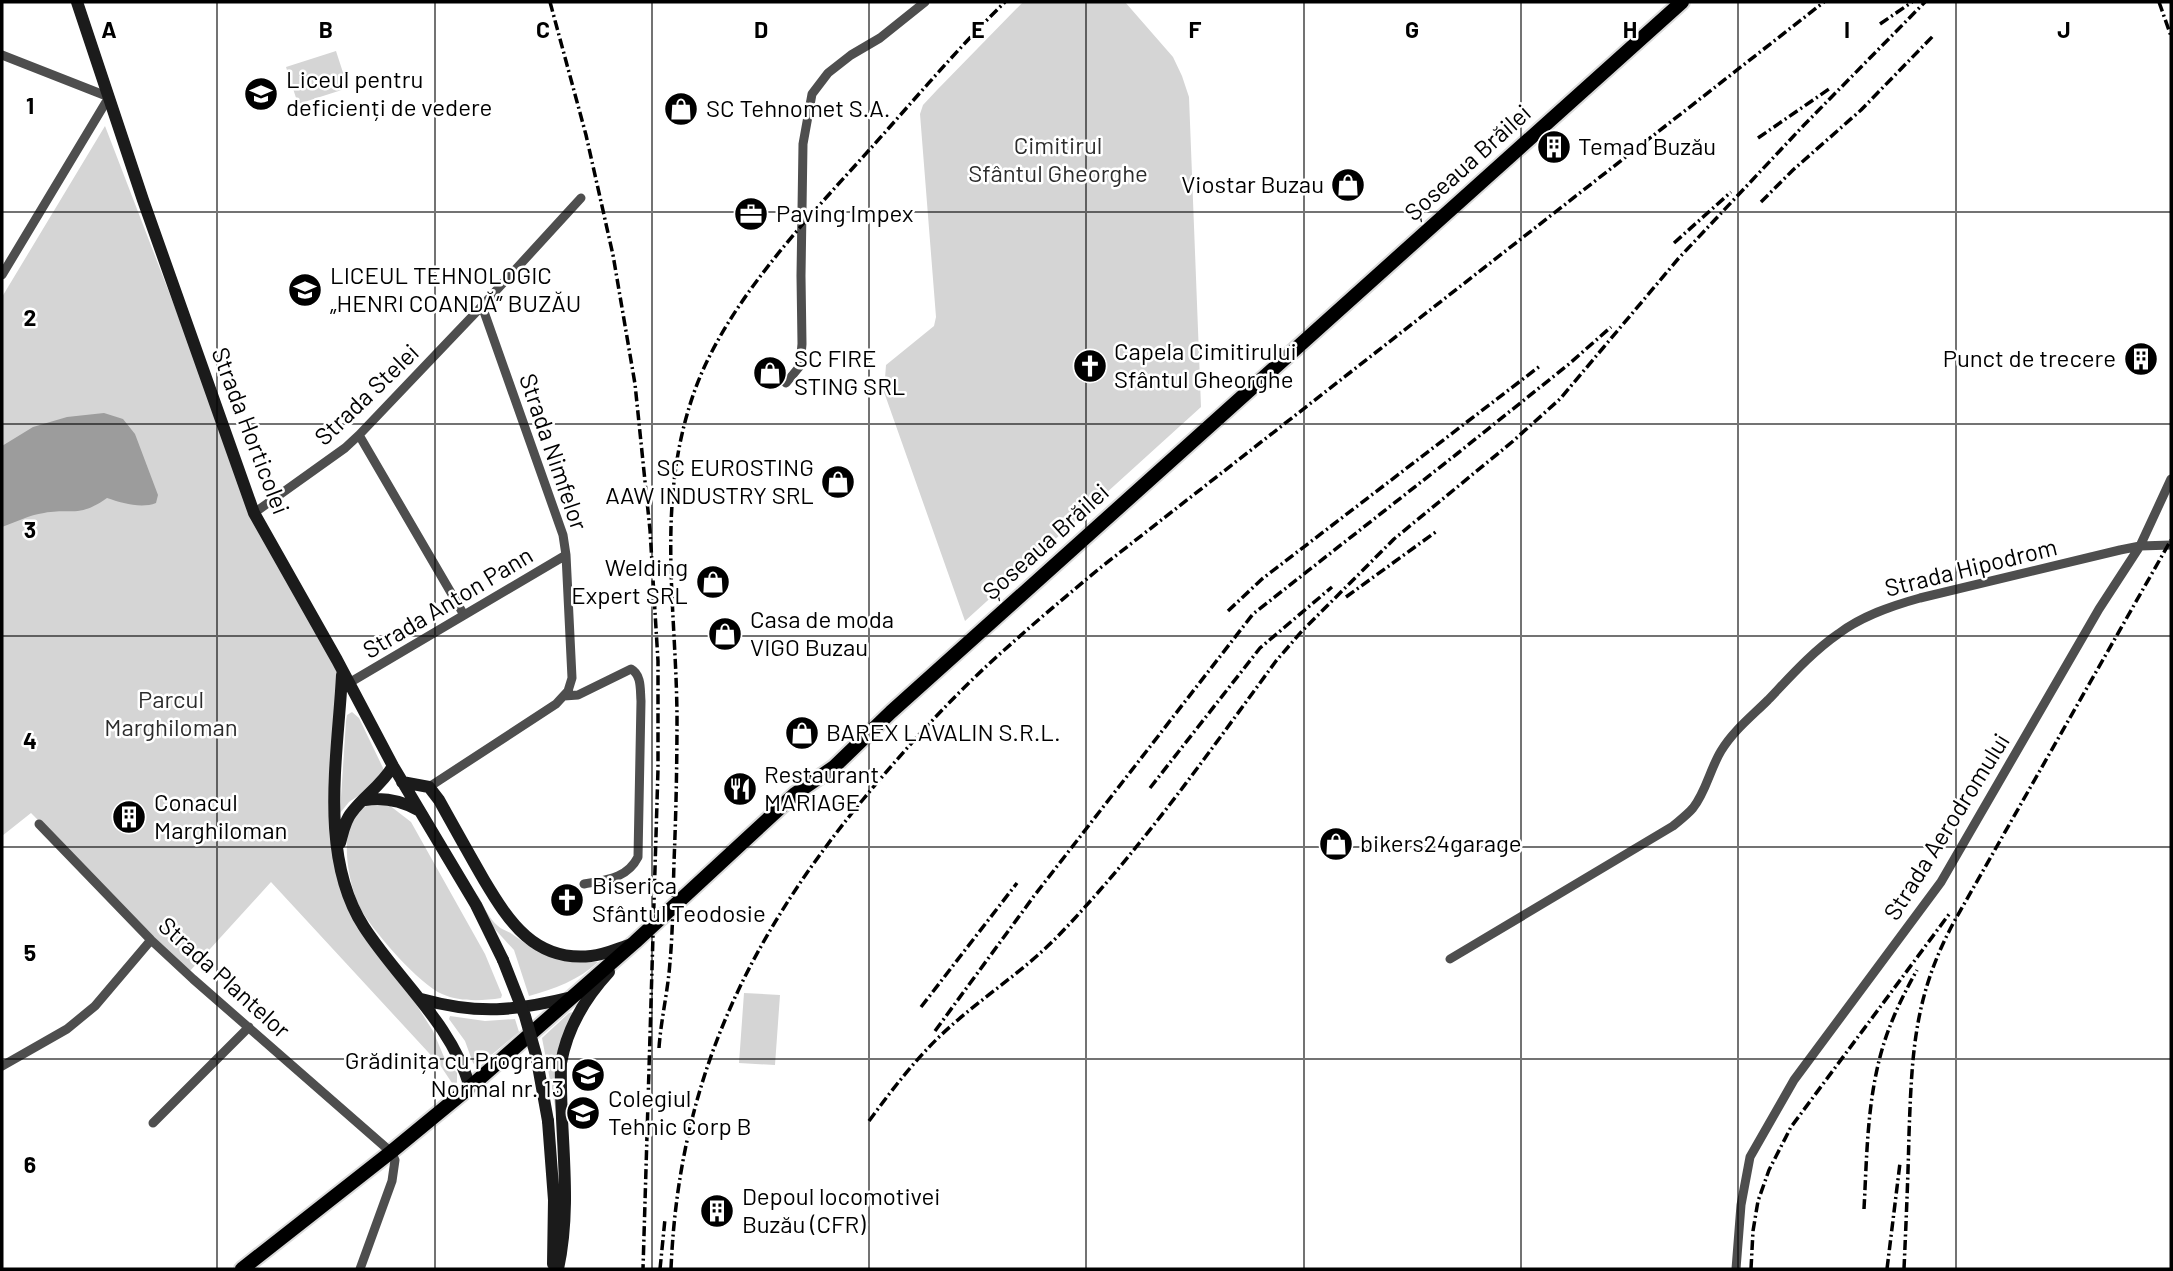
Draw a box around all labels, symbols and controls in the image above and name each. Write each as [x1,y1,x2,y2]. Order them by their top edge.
text: A [101,15,117,43]
text: B [319,15,333,43]
text: C [536,15,550,43]
text: D [754,15,768,43]
text: E [971,15,985,43]
text: F [1189,15,1202,43]
text: G [1405,15,1419,43]
text: H [1623,15,1637,43]
text: I [1844,15,1850,43]
text: J [2057,15,2071,43]
place label: Liceul pentru deficienți de vedere [286,64,492,121]
school or university icon: Liceul pentru deficienți de vedere [242,75,280,113]
shop icon: SC Tehnomet S.A. [662,90,700,128]
text: 1 [26,91,34,119]
place label: SC Tehnomet S.A. [706,93,890,122]
street label: Șoseaua Brăilei [1398,98,1536,226]
building icon: Temad Buzău [1535,128,1573,166]
park label: Cimitirul Sfântul Gheorghe [968,130,1148,187]
place label: Temad Buzău [1578,131,1716,160]
shop icon: Viostar Buzau [1329,166,1367,204]
place label: Viostar Buzau [1181,169,1324,198]
office icon: Paving Impex [732,195,770,233]
place label: Paving Impex [776,198,913,227]
place label: LICEUL TEHNOLOGIC „HENRI COANDĂ” BUZĂU [330,260,581,317]
school or university icon: LICEUL TEHNOLOGIC „HENRI COANDĂ” BUZĂU [286,271,324,309]
text: 2 [24,303,36,331]
place label: Capela Cimitirului Sfântul Gheorghe [1114,336,1297,393]
street label: Strada Stelei [308,337,424,451]
building icon: Punct de trecere [2122,340,2160,378]
street label: Strada Horticolei [206,343,297,518]
place label: SC FIRE STING SRL [794,343,905,400]
place label: Punct de trecere [1943,343,2116,372]
church icon: Capela Cimitirului Sfântul Gheorghe [1071,347,1109,385]
shop icon: SC FIRE STING SRL [751,354,789,392]
street label: Strada Nimfelor [514,369,595,534]
place label: SC EUROSTING AAW INDUSTRY SRL [605,452,814,509]
shop icon: SC EUROSTING AAW INDUSTRY SRL [819,463,857,501]
street label: Șoseaua Brăilei [976,477,1114,605]
text: 3 [24,515,36,543]
street label: Strada Hipodrom [1882,531,2060,602]
street label: Strada Anton Pann [357,540,537,664]
place label: Welding Expert SRL [571,552,688,609]
shop icon: Welding Expert SRL [694,563,732,601]
place label: Casa de moda VIGO Buzau [750,604,894,661]
shop icon: Casa de moda VIGO Buzau [706,615,744,653]
park label: Parcul Marghiloman [104,684,238,741]
shop icon: BAREX LAVALIN S.R.L. [783,714,821,752]
place label: BAREX LAVALIN S.R.L. [826,717,1061,746]
text: 4 [23,726,37,754]
street label: Strada Aerodromului [1877,728,2015,925]
place label: Restaurant MARIAGE [764,759,879,816]
restaurant icon: Restaurant MARIAGE [721,770,759,808]
place label: Conacul Marghiloman [154,787,287,844]
building icon: Conacul Marghiloman [110,798,148,836]
shop icon: bikers24garage [1317,825,1355,863]
place label: bikers24garage [1360,828,1522,857]
place label: Biserica Sfântul Teodosie [592,870,766,927]
church icon: Biserica Sfântul Teodosie [548,881,586,919]
street label: Strada Plantelor [153,910,297,1044]
text: 5 [24,938,36,966]
place label: Grădinița cu Program Normal nr. 13 [345,1045,564,1102]
school or university icon: Grădinița cu Program Normal nr. 13 [569,1056,607,1094]
place label: Colegiul Tehnic Corp B [608,1083,752,1140]
school or university icon: Colegiul Tehnic Corp B [564,1094,602,1132]
text: 6 [24,1150,36,1178]
place label: Depoul locomotivei Buzău (CFR) [742,1181,940,1238]
building icon: Depoul locomotivei Buzău (CFR) [698,1192,736,1230]

